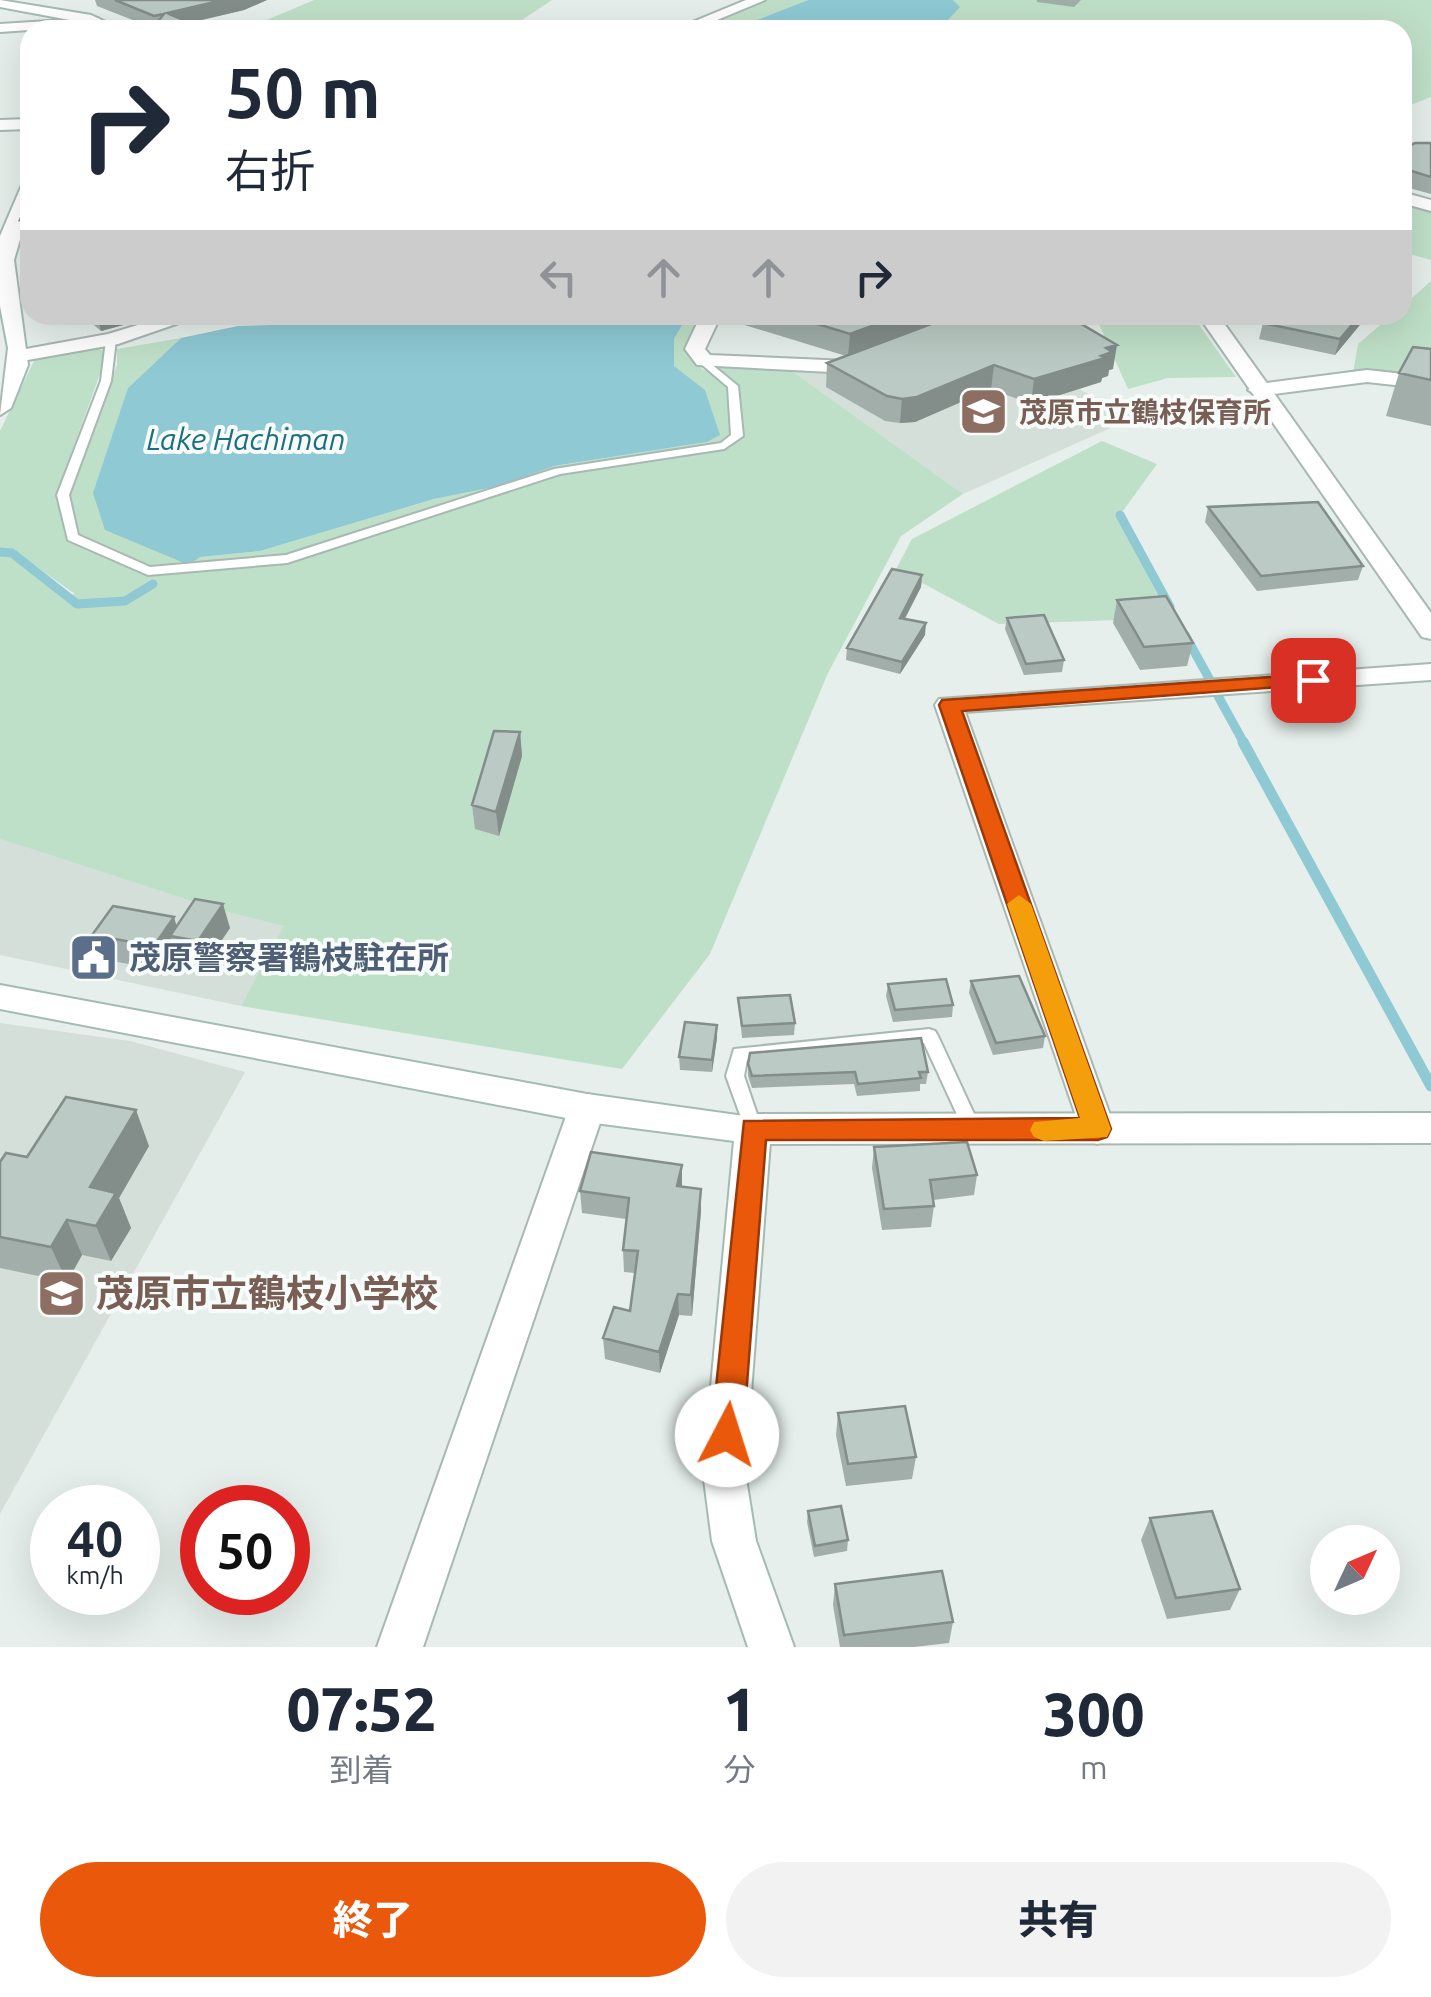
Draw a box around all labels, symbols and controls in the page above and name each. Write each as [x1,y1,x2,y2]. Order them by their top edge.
text: 50 m [225,53,381,131]
icon: right [60,60,190,190]
text: 右折 [225,145,315,196]
icon: left [531,250,586,305]
icon: ahead [636,250,691,305]
icon: ahead [741,250,796,305]
icon: right [846,250,901,305]
school or university icon: 茂原市立鶴枝保育所 [958,385,1010,437]
place label: 茂原市立鶴枝保育所 [1019,396,1271,427]
water label: Lake Hachiman [147,422,345,456]
pin [1271,638,1356,723]
icon: arrive [1286,653,1341,708]
public building icon: 茂原警察署鶴枝駐在所 [68,931,120,983]
place label: 茂原警察署鶴枝駐在所 [129,939,449,975]
school or university icon: 茂原市立鶴枝小学校 [35,1267,87,1319]
place label: 茂原市立鶴枝小学校 [96,1272,438,1314]
position arrow [675,1383,779,1487]
speed limit sign: 50 [180,1485,310,1615]
text: 40 [67,1510,123,1566]
north arrow [1310,1525,1400,1615]
map controls [1310,1525,1400,1615]
text: km/h [66,1561,124,1589]
text: 07:52 [286,1675,437,1742]
text: 1 [723,1675,757,1742]
text: 300 [1043,1680,1145,1747]
text: m [1080,1749,1108,1785]
text: 到着 [329,1751,393,1787]
text: 分 [724,1751,756,1787]
button: 終了 [40,1862,706,1977]
button: 共有 [726,1862,1391,1977]

